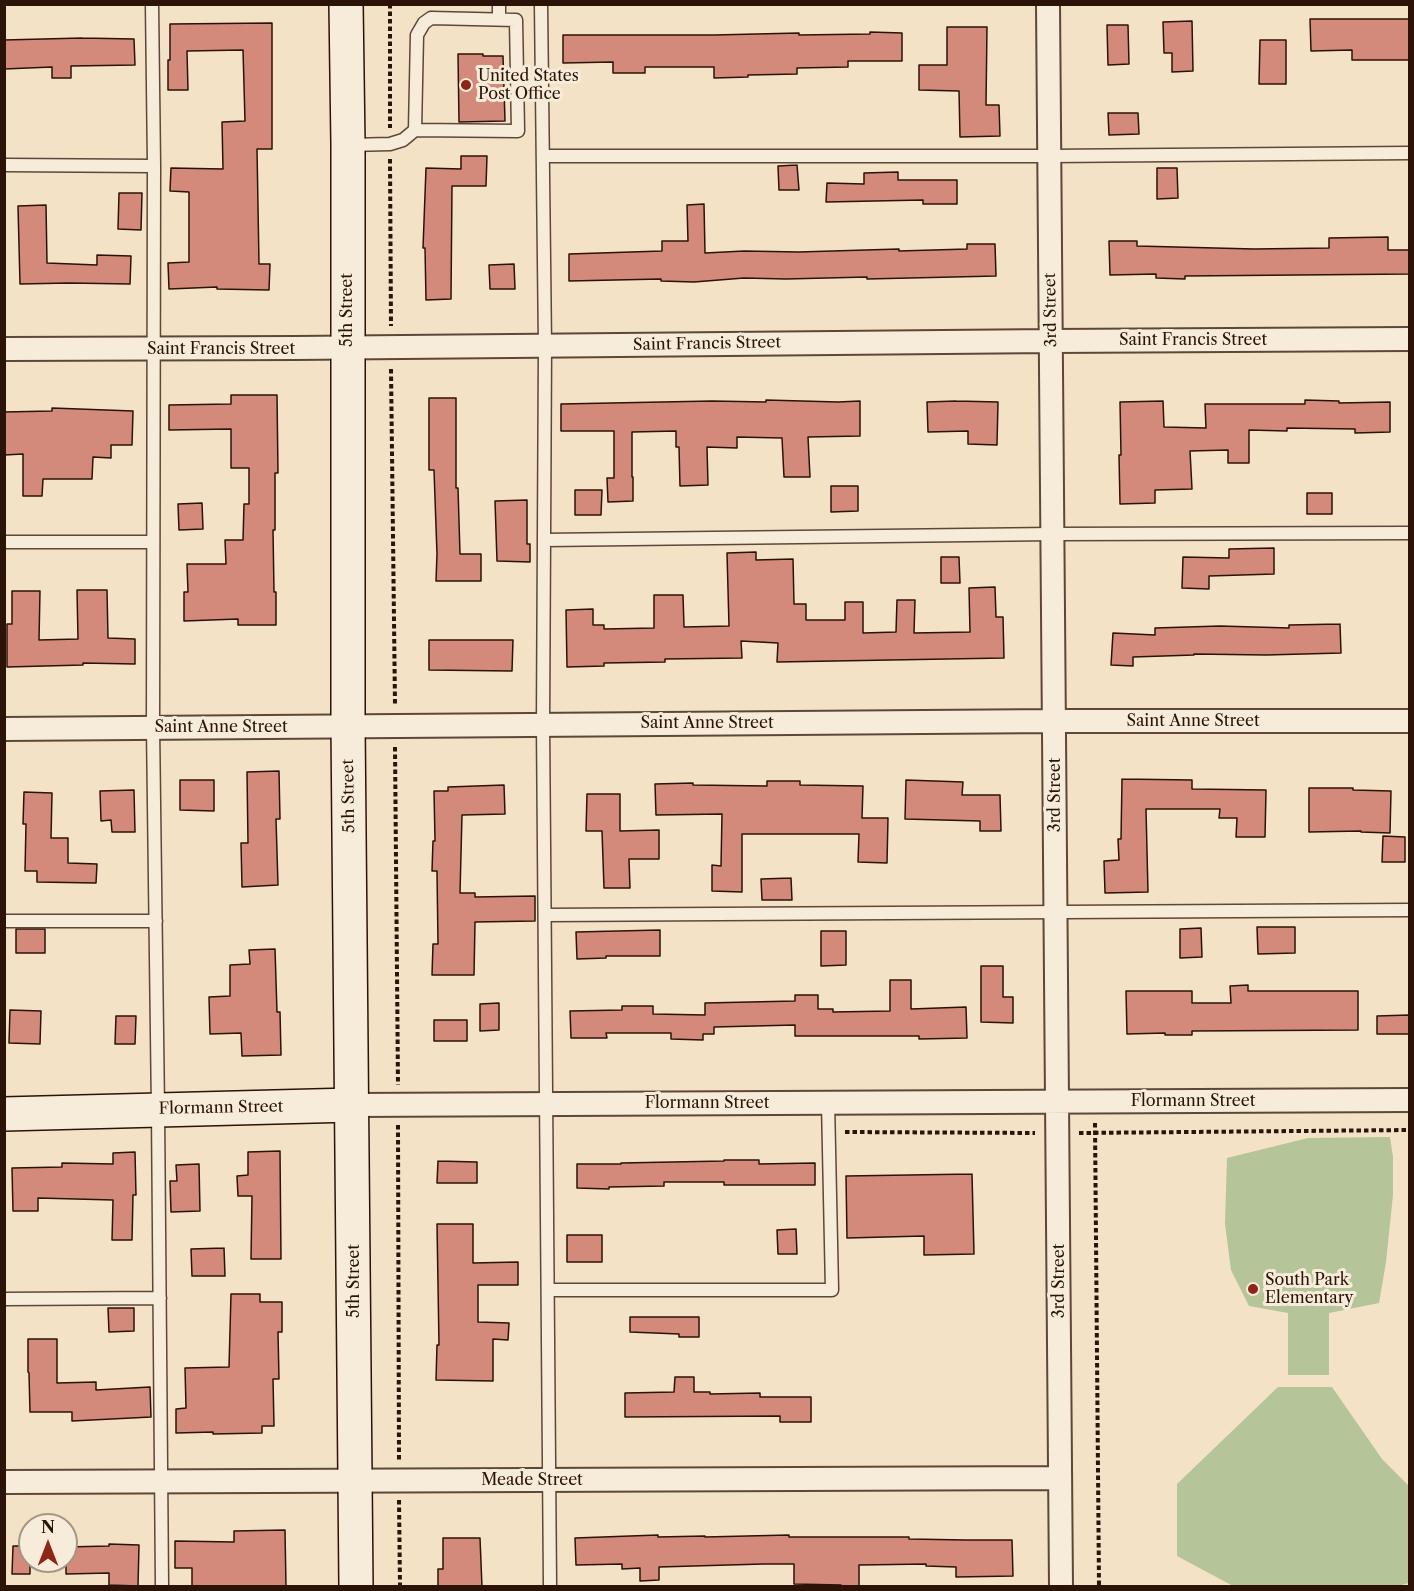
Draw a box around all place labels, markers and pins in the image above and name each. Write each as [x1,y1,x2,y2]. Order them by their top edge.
place label: United States Post Office [478,66,579,104]
marker: United States Post Office [459,78,473,92]
place label: South Park Elementary [1265,1270,1353,1308]
marker: South Park Elementary [1246,1282,1260,1296]

